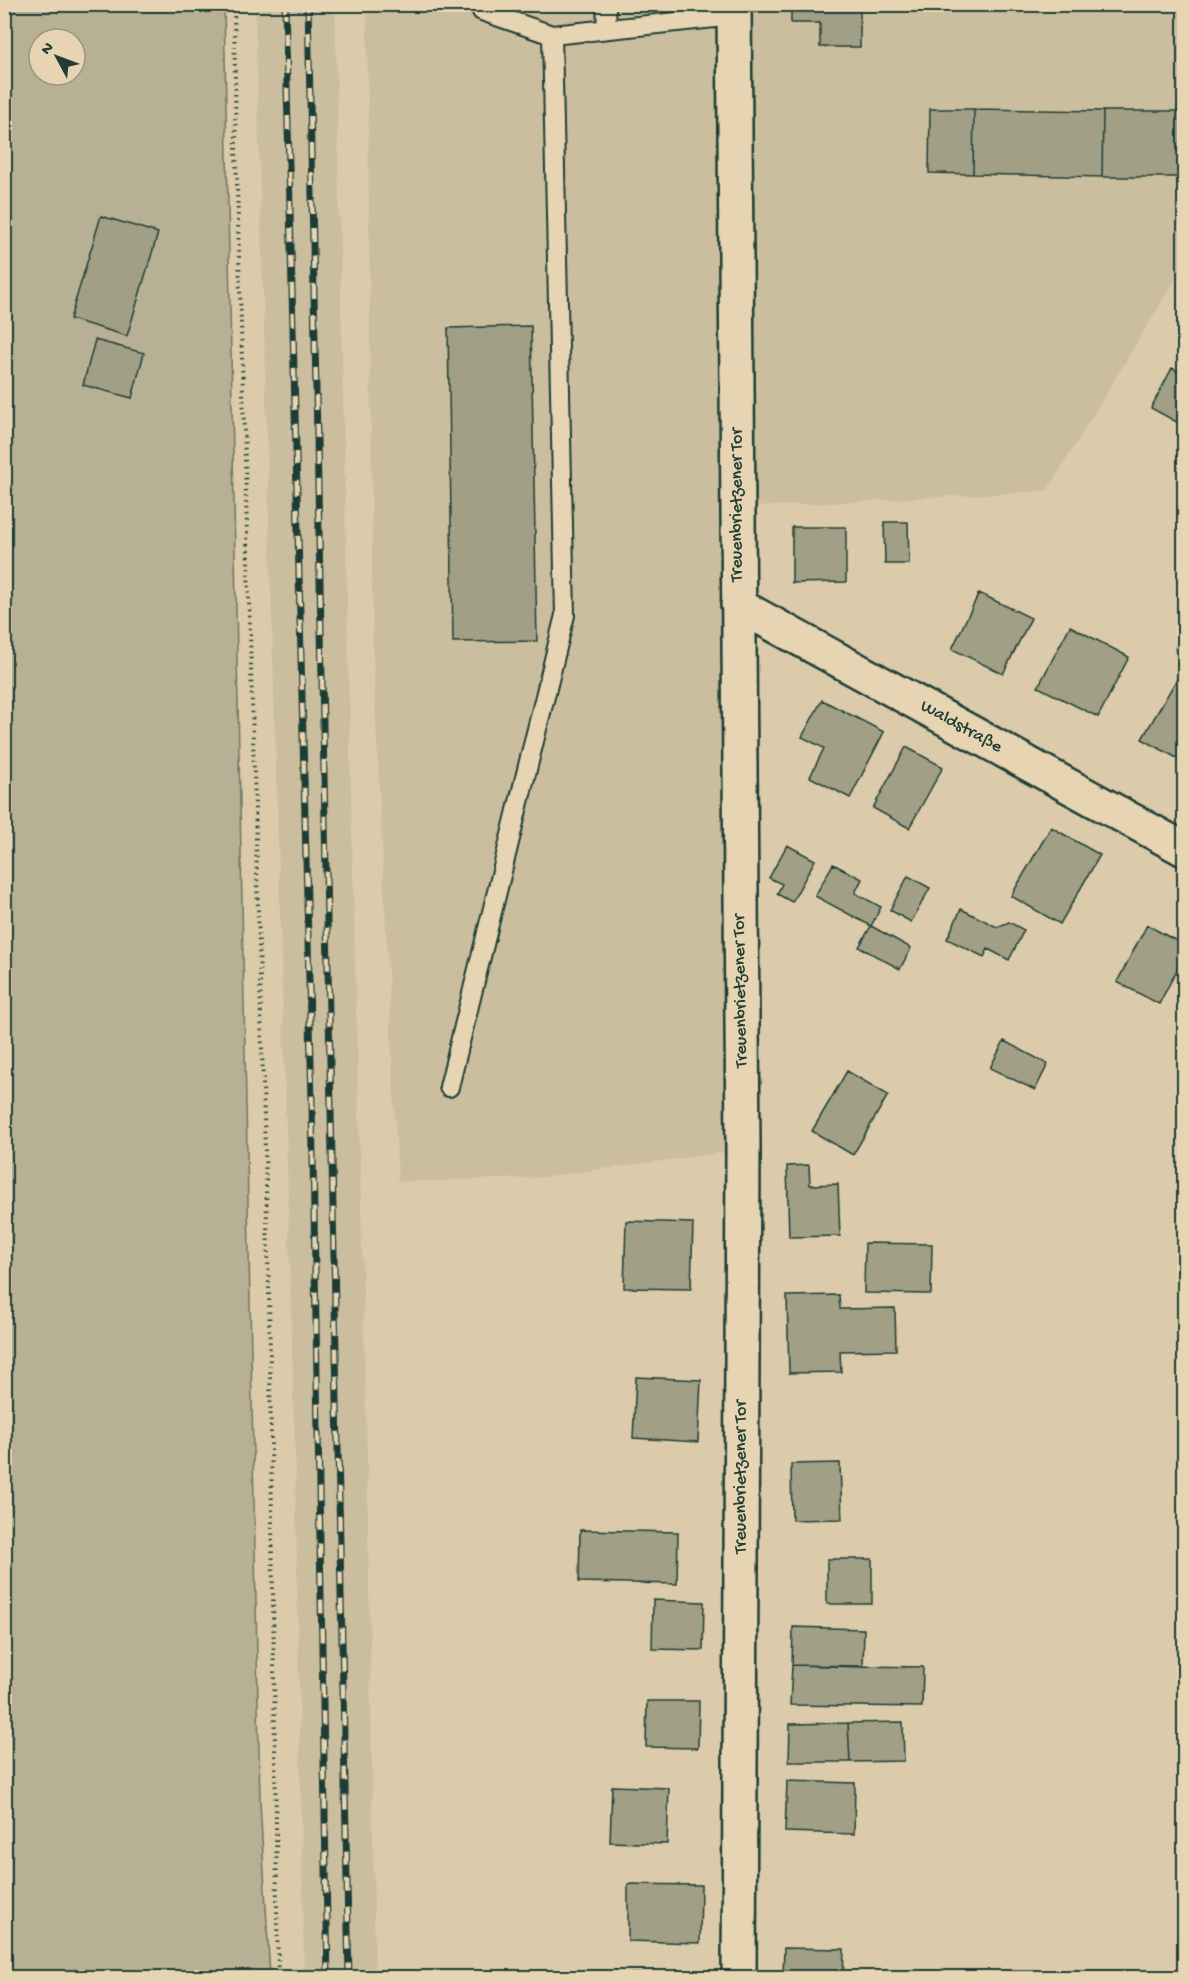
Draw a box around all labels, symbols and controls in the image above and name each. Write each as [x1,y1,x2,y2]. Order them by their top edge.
north arrow [27,27,87,87]
text: N [38,39,59,60]
street label: Treuenbrietzener Tor [727,427,748,583]
street label: Waldstraße [916,696,1006,758]
street label: Treuenbrietzener Tor [729,912,753,1069]
street label: Treuenbrietzener Tor [731,1399,752,1555]

